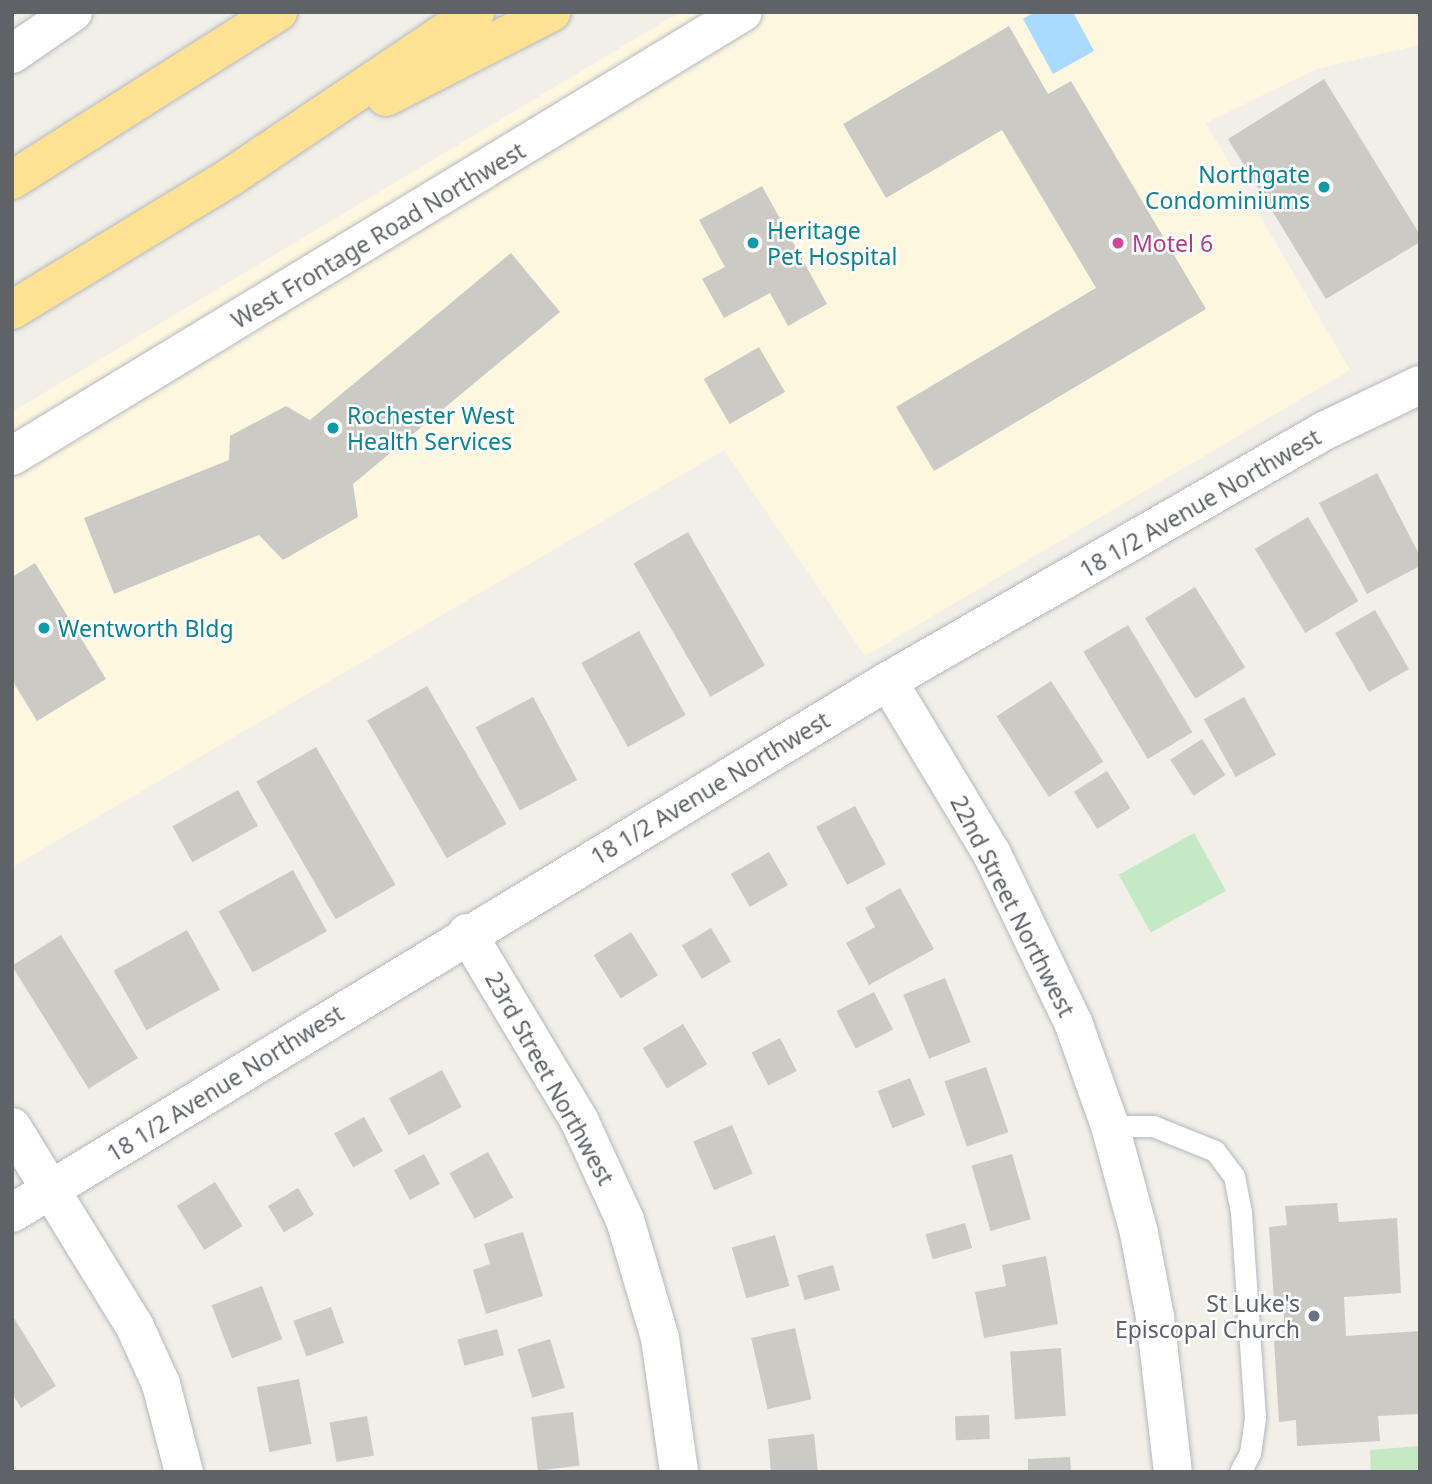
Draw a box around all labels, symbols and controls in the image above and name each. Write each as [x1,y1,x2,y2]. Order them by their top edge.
street label: West Frontage Road Northwest [226,136,530,334]
place label: Northgate Condominiums [1145,160,1310,214]
marker: Northgate Condominiums [1316,179,1332,195]
place label: Heritage Pet Hospital [767,216,897,270]
place label: Motel 6 [1132,229,1213,257]
marker: Heritage Pet Hospital [745,235,761,251]
marker: Motel 6 [1110,235,1126,251]
place label: Rochester West Health Services [347,401,514,455]
marker: Rochester West Health Services [325,420,341,436]
street label: 18 1/2 Avenue Northwest [1075,423,1325,583]
place label: Wentworth Bldg [58,614,234,642]
marker: Wentworth Bldg [36,620,52,636]
street label: 18 1/2 Avenue Northwest [586,706,834,870]
street label: 22nd Street Northwest [945,791,1081,1021]
street label: 23rd Street Northwest [480,967,620,1189]
street label: 18 1/2 Avenue Northwest [102,999,348,1167]
place label: St Luke's Episcopal Church [1115,1289,1300,1343]
marker: St Luke's Episcopal Church [1306,1308,1322,1324]

